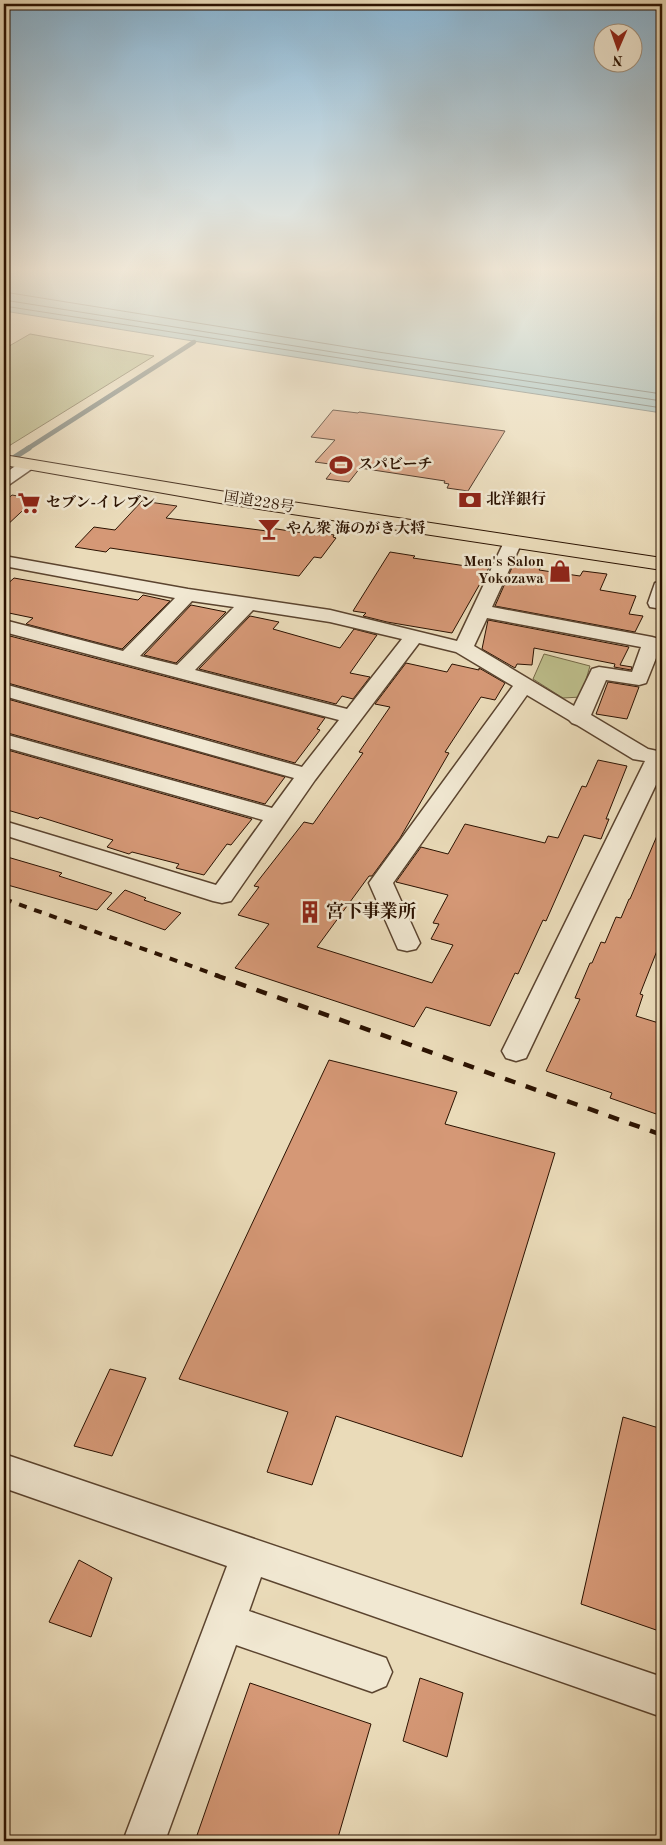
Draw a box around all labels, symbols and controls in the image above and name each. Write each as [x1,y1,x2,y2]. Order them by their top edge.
north arrow [594,22,644,72]
text: N [612,53,623,67]
sports icon: スパビーチ [328,452,354,478]
place label: スパビーチ [358,456,432,473]
bank icon: 北洋銀行 [457,487,483,513]
street label: 国道228号 [223,488,296,516]
supermarket icon: セブン-イレブン [16,490,42,516]
place label: 北洋銀行 [486,490,546,508]
place label: セブン-イレブン [46,494,155,511]
bar icon: やん衆 海のがき大将 [256,516,282,542]
place label: やん衆 海のがき大将 [286,520,425,537]
place label: Men's Salon Yokozawa [464,555,544,587]
shop icon: Men's Salon Yokozawa [547,558,573,584]
building icon: 宮下事業所 [297,899,323,925]
place label: 宮下事業所 [326,901,416,921]

